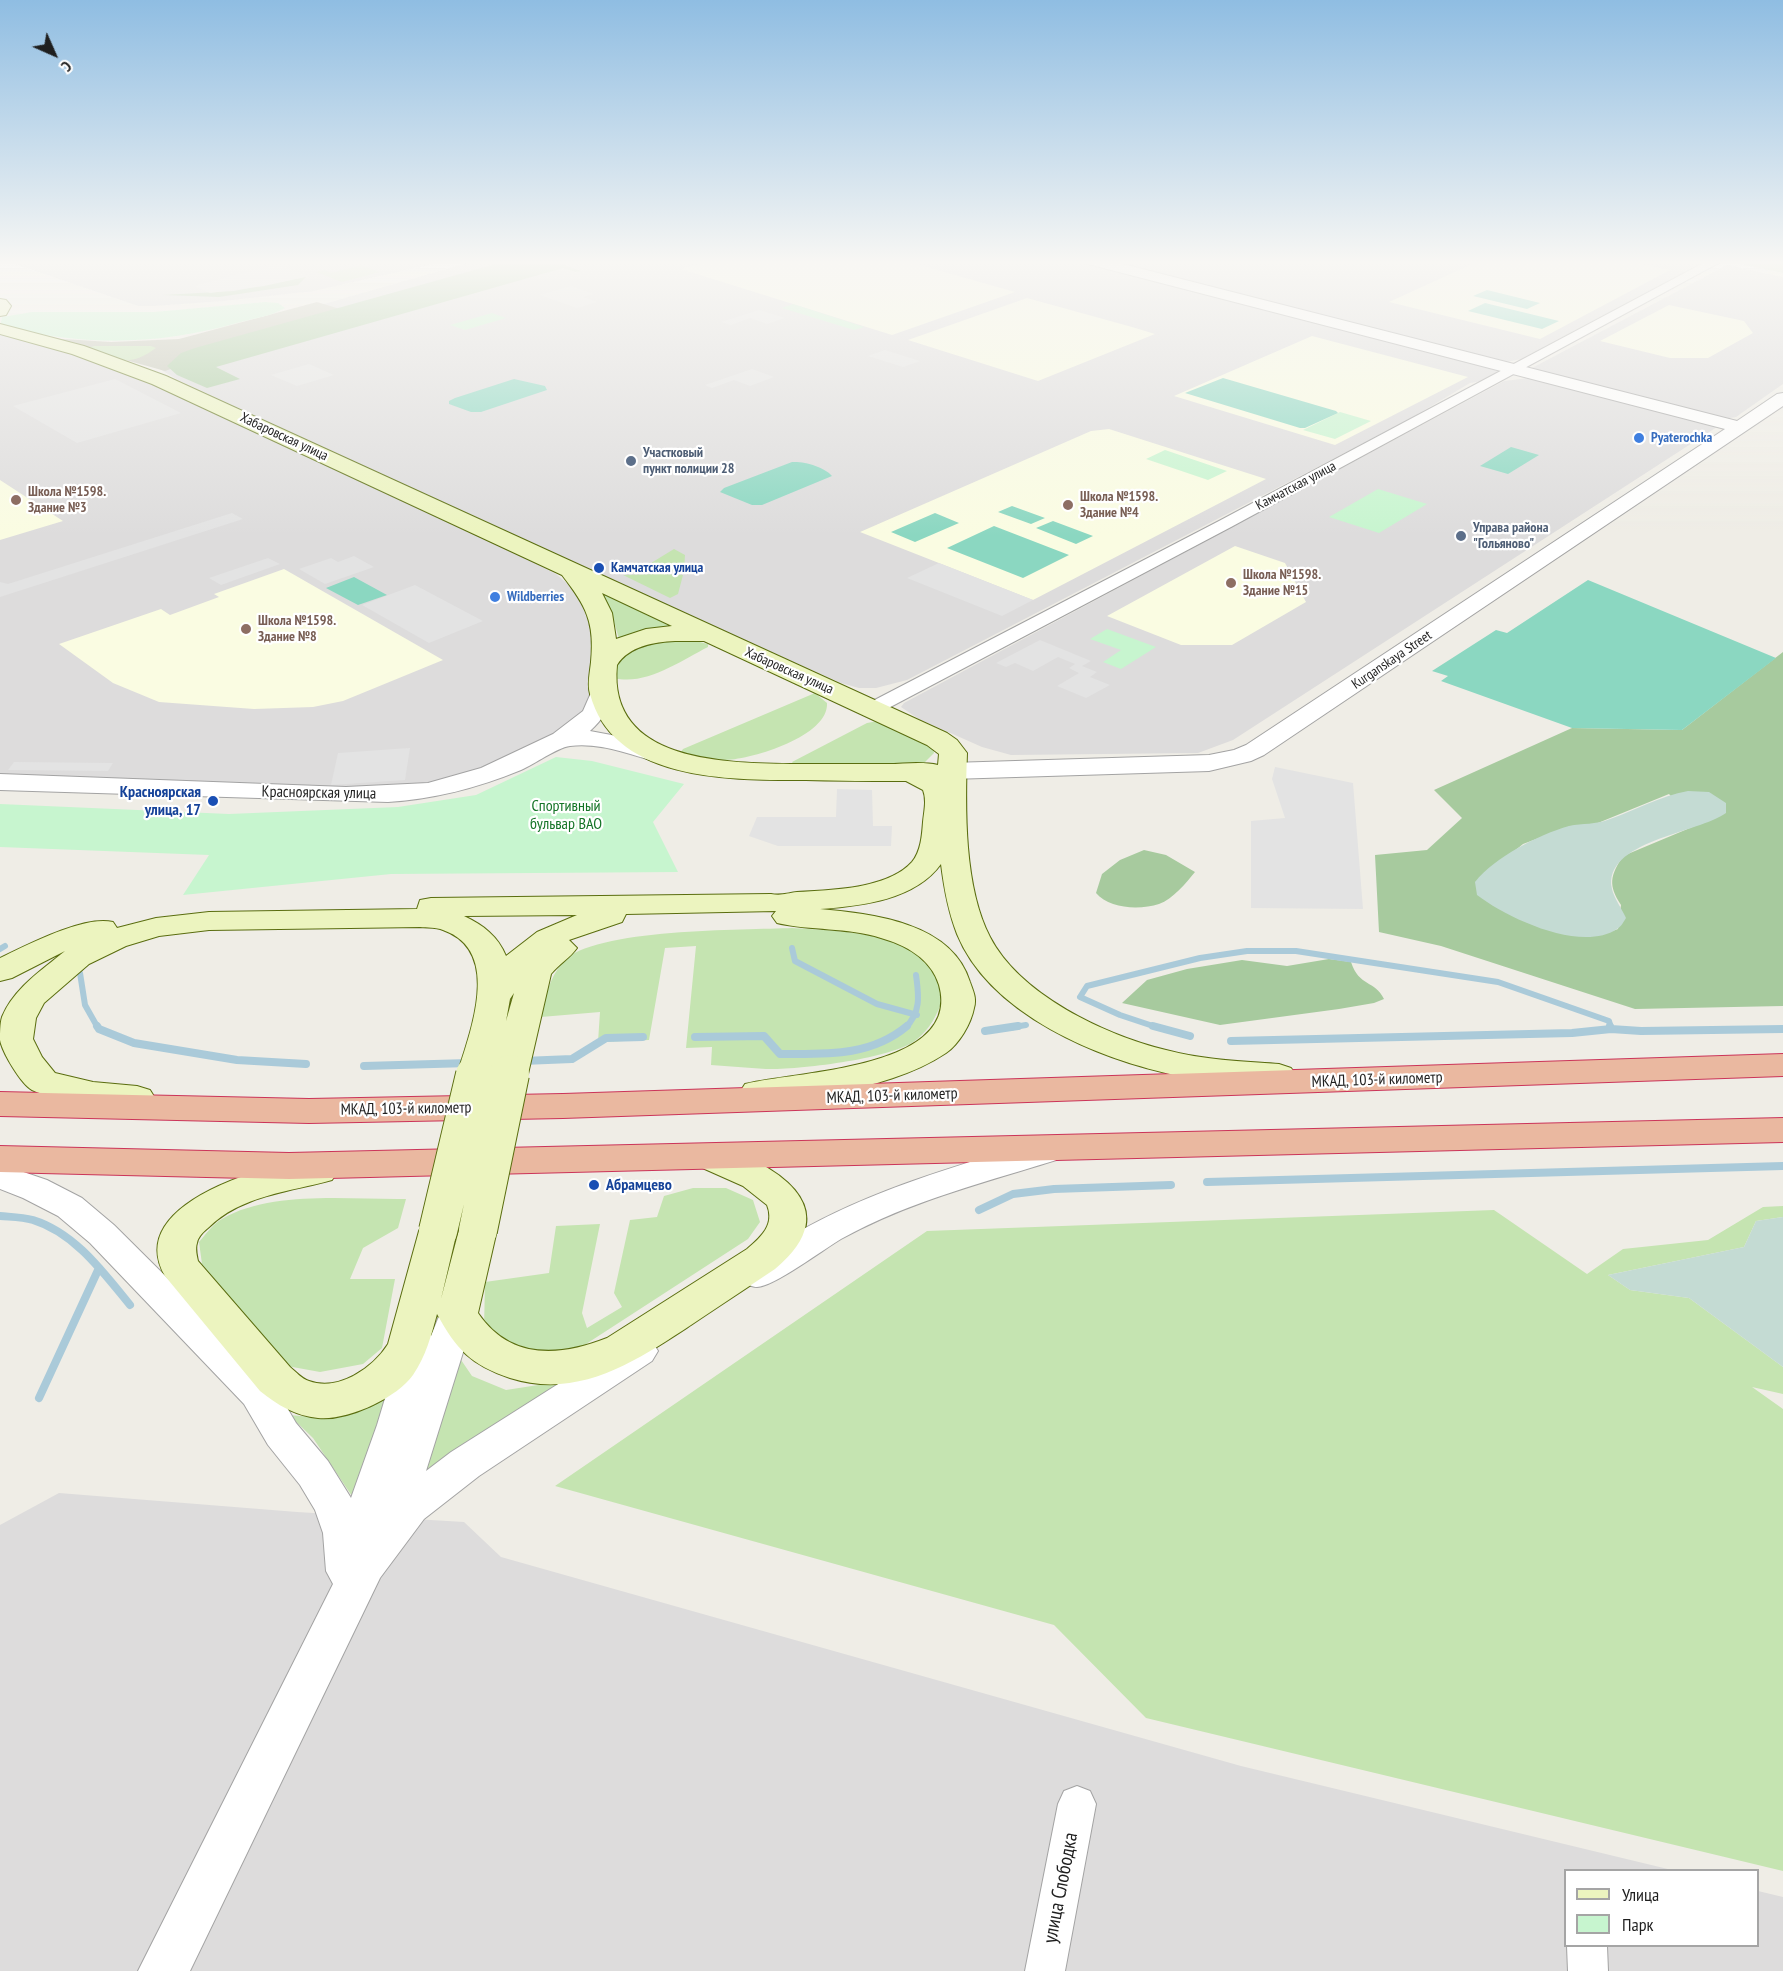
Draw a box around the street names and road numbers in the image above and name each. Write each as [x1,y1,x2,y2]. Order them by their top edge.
street label: Хабаровская улица [237,409,331,465]
street label: Камчатская улица [1253,458,1339,514]
street label: Kurganskaya Street [1349,627,1435,693]
street label: Хабаровская улица [742,644,836,698]
street label: Красноярская улица [262,782,376,804]
street label: МКАД, 103-й километр [1311,1068,1443,1092]
street label: МКАД, 103-й километр [826,1084,958,1108]
street label: МКАД, 103-й километр [340,1098,472,1120]
street label: улица Слободка [1039,1831,1083,1945]

